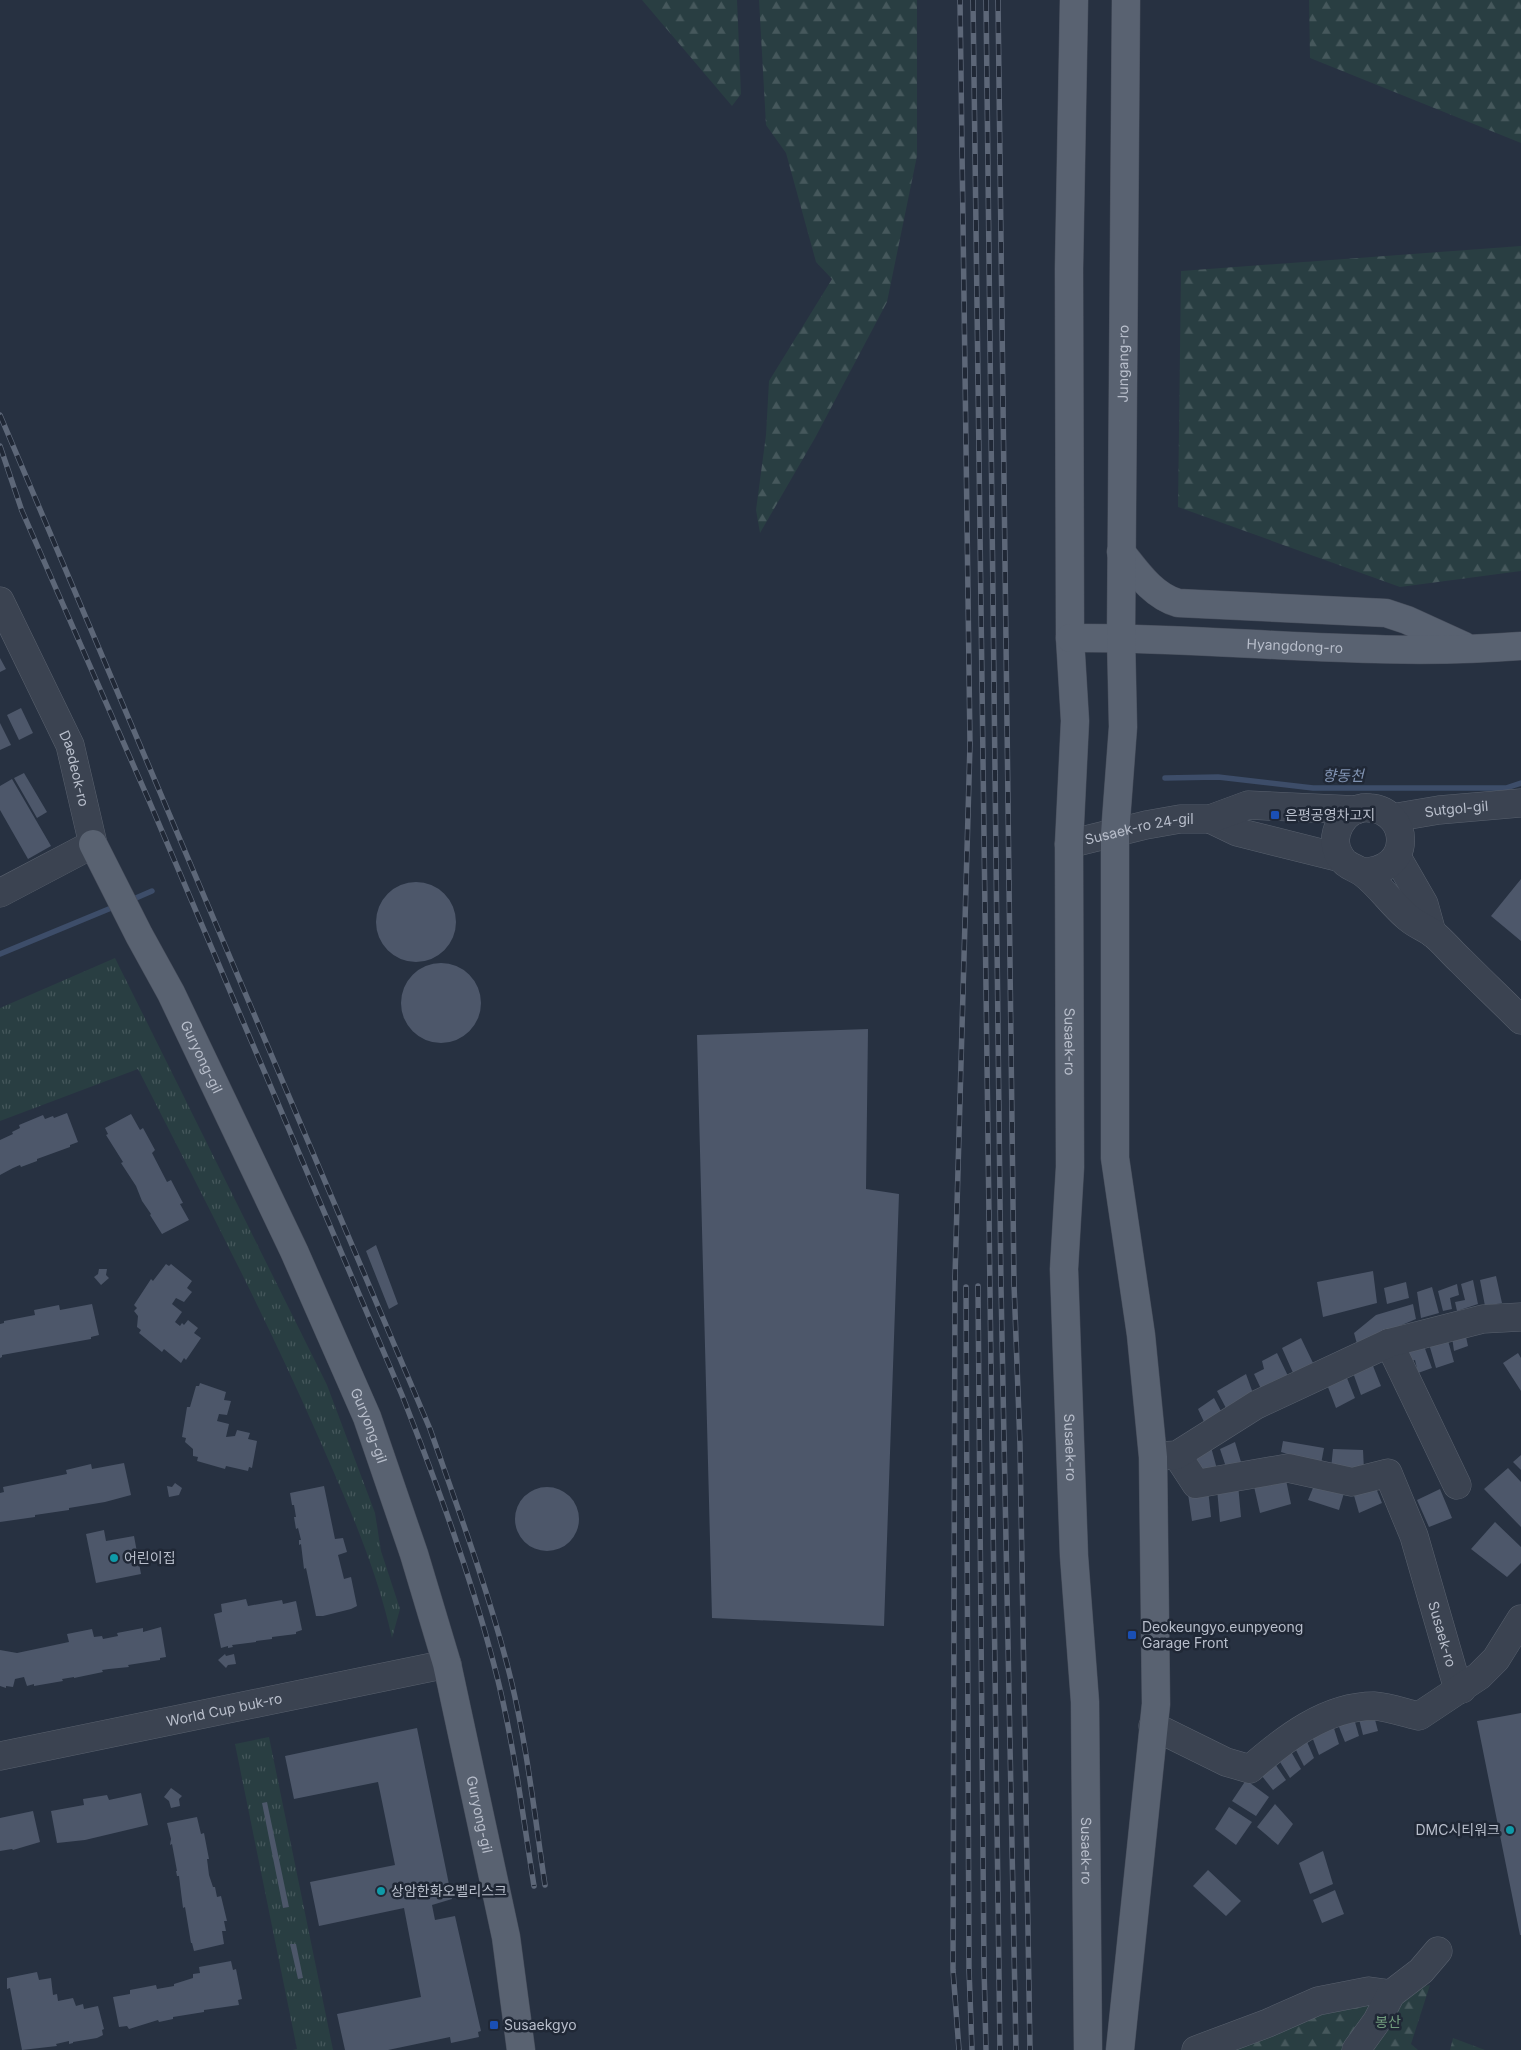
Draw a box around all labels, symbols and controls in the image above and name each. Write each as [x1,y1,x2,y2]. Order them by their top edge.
street label: Jungang-ro [1114,325,1131,403]
street label: Hyangdong-ro [1246,635,1344,656]
street label: Daedeok-ro [56,727,93,808]
water label: 향동천 [1322,766,1366,785]
street label: Sutgol-gil [1423,797,1489,820]
place label: 은평공영차고지 [1285,806,1375,823]
marker: 은평공영차고지 [1269,809,1281,821]
street label: Susaek-ro 24-gil [1083,810,1194,848]
street label: Susaek-ro [1062,1008,1079,1076]
street label: Guryong-gil [177,1017,227,1096]
street label: Guryong-gil [347,1385,391,1465]
street label: Susaek-ro [1061,1413,1080,1481]
place label: 어린이집 [124,1549,176,1566]
marker: 어린이집 [108,1552,120,1564]
street label: Susaek-ro [1425,1599,1460,1669]
place label: Deokeungyo.eunpyeong Garage Front [1142,1618,1303,1651]
marker: Deokeungyo.eunpyeong Garage Front [1126,1629,1138,1641]
street label: World Cup buk-ro [165,1689,284,1730]
street label: Guryong-gil [463,1774,497,1855]
street label: Susaek-ro [1078,1817,1096,1885]
place label: DMC시티워크 [1416,1821,1500,1838]
marker: DMC시티워크 [1504,1824,1516,1836]
place label: 상암한화오벨리스크 [391,1882,507,1899]
marker: 상암한화오벨리스크 [375,1885,387,1897]
park label: 봉산 [1375,2013,1401,2030]
place label: Susaekgyo [504,2016,577,2033]
marker: Susaekgyo [488,2019,500,2031]

